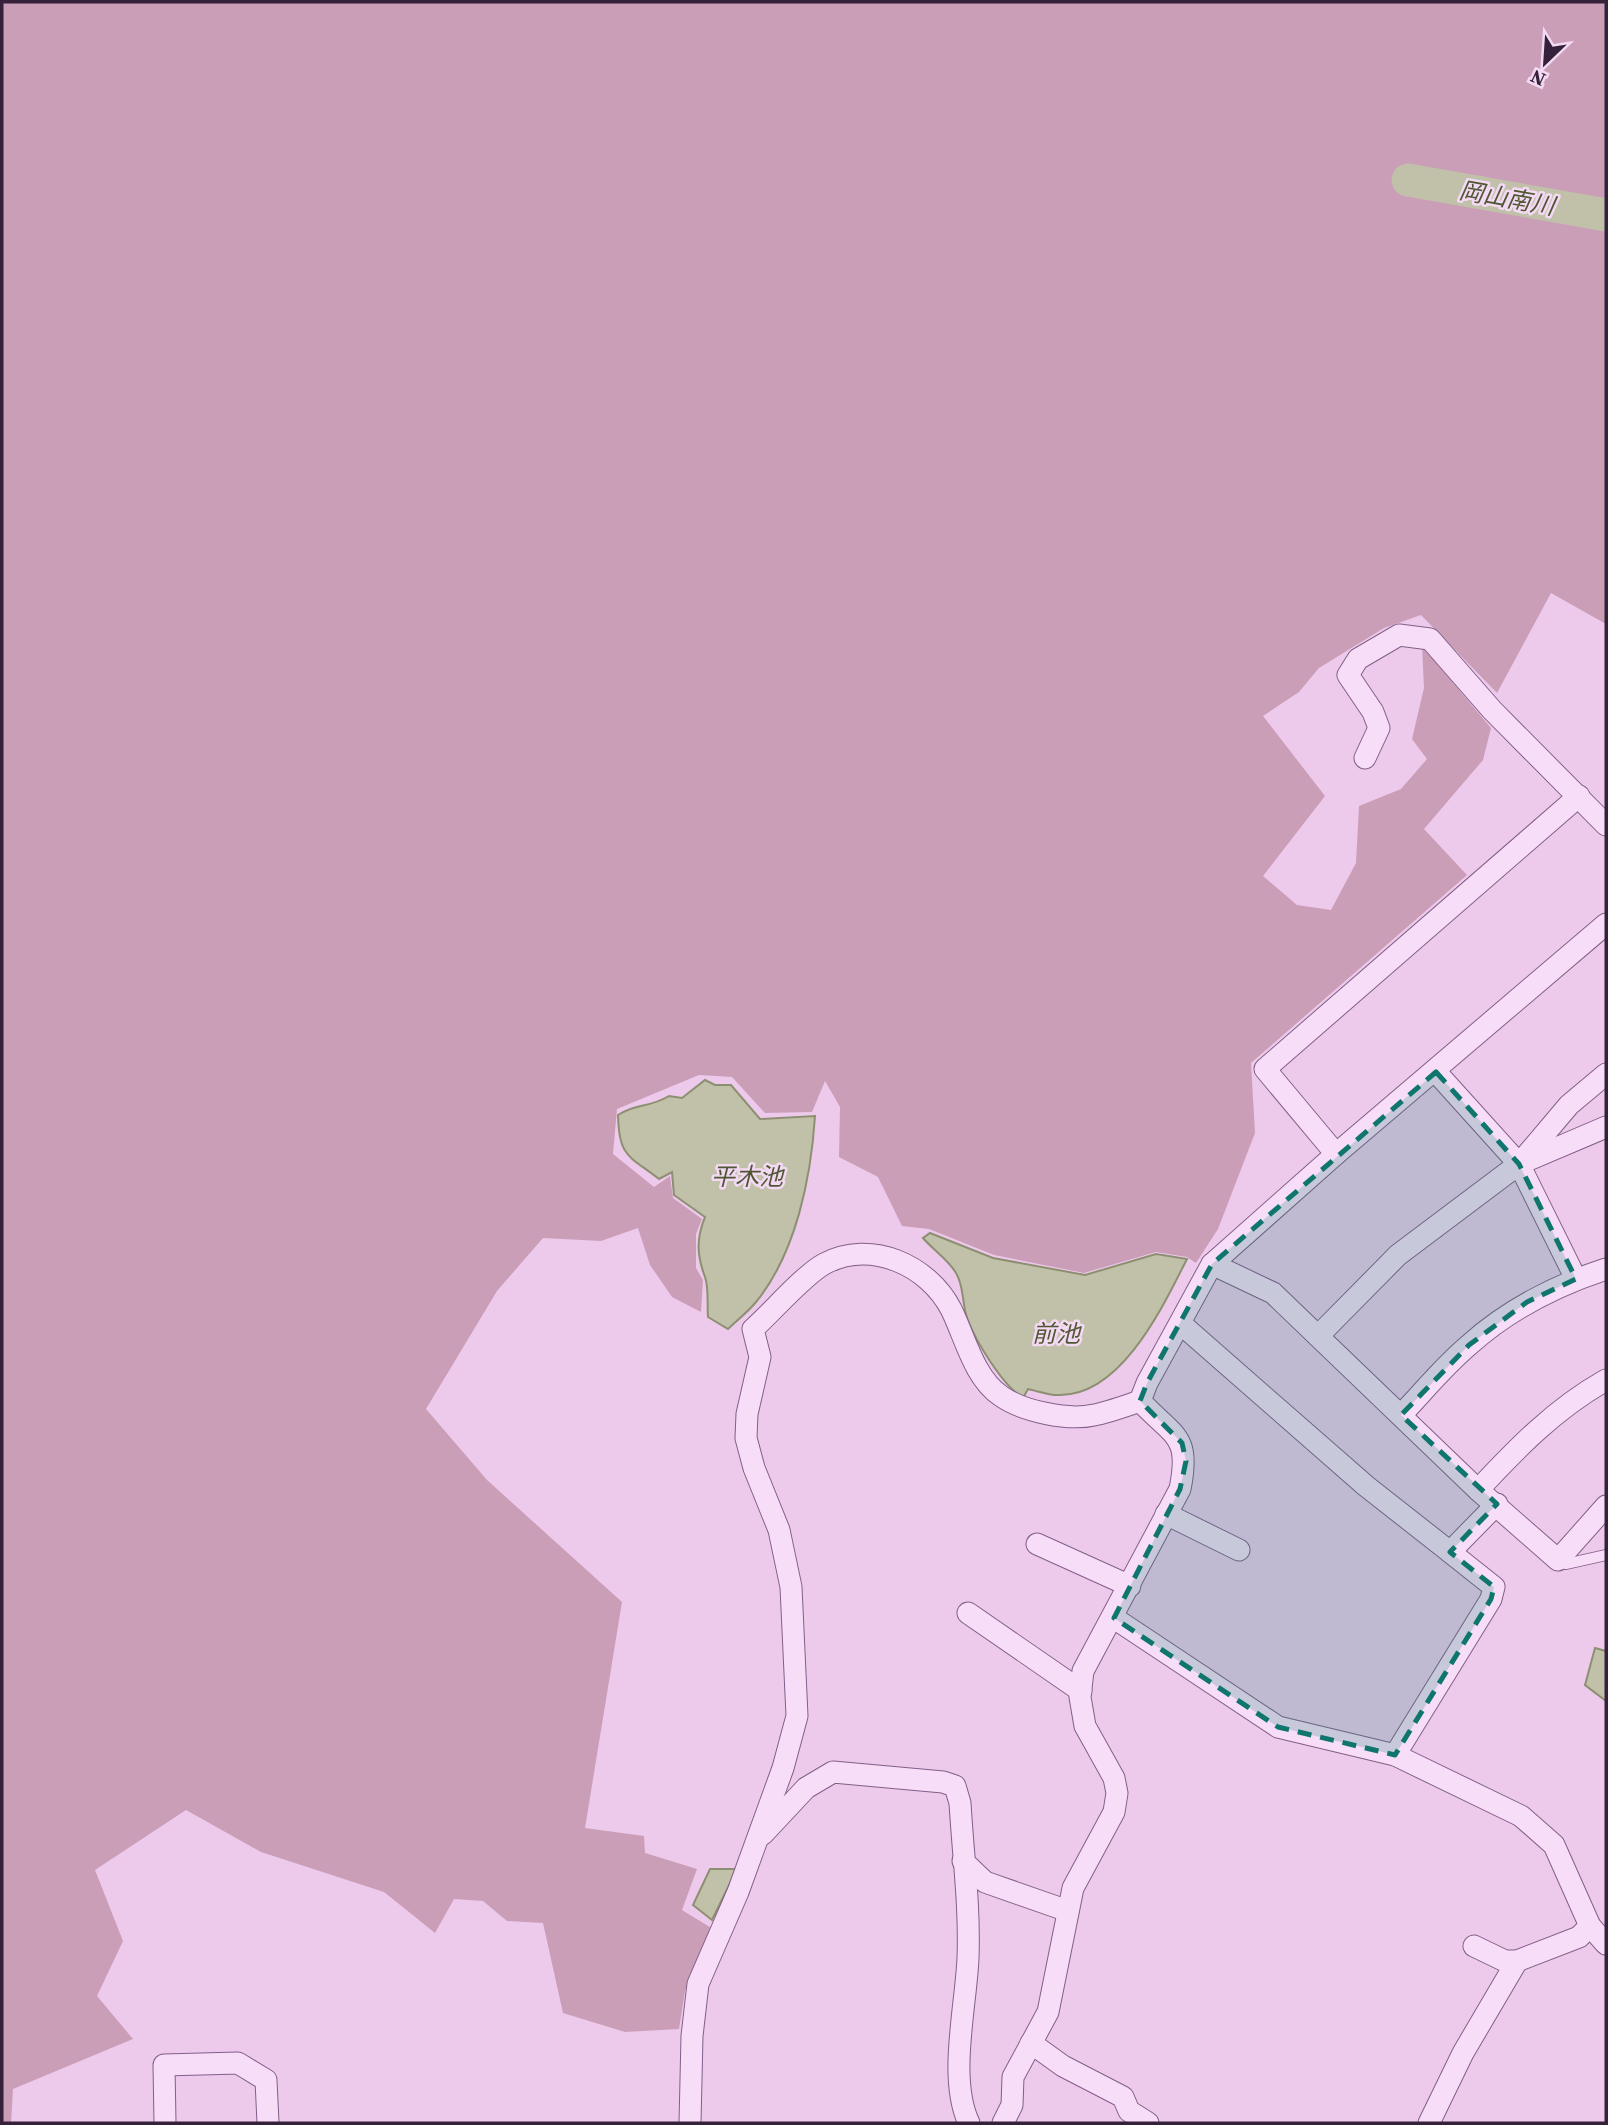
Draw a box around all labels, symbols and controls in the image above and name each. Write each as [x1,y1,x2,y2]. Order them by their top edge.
north arrow [1510,28,1580,98]
text: N [1526,64,1550,93]
water label: 岡山南川 [1457,173,1560,223]
water label: 平木池 [711,1160,785,1193]
water label: 前池 [1032,1317,1082,1350]

